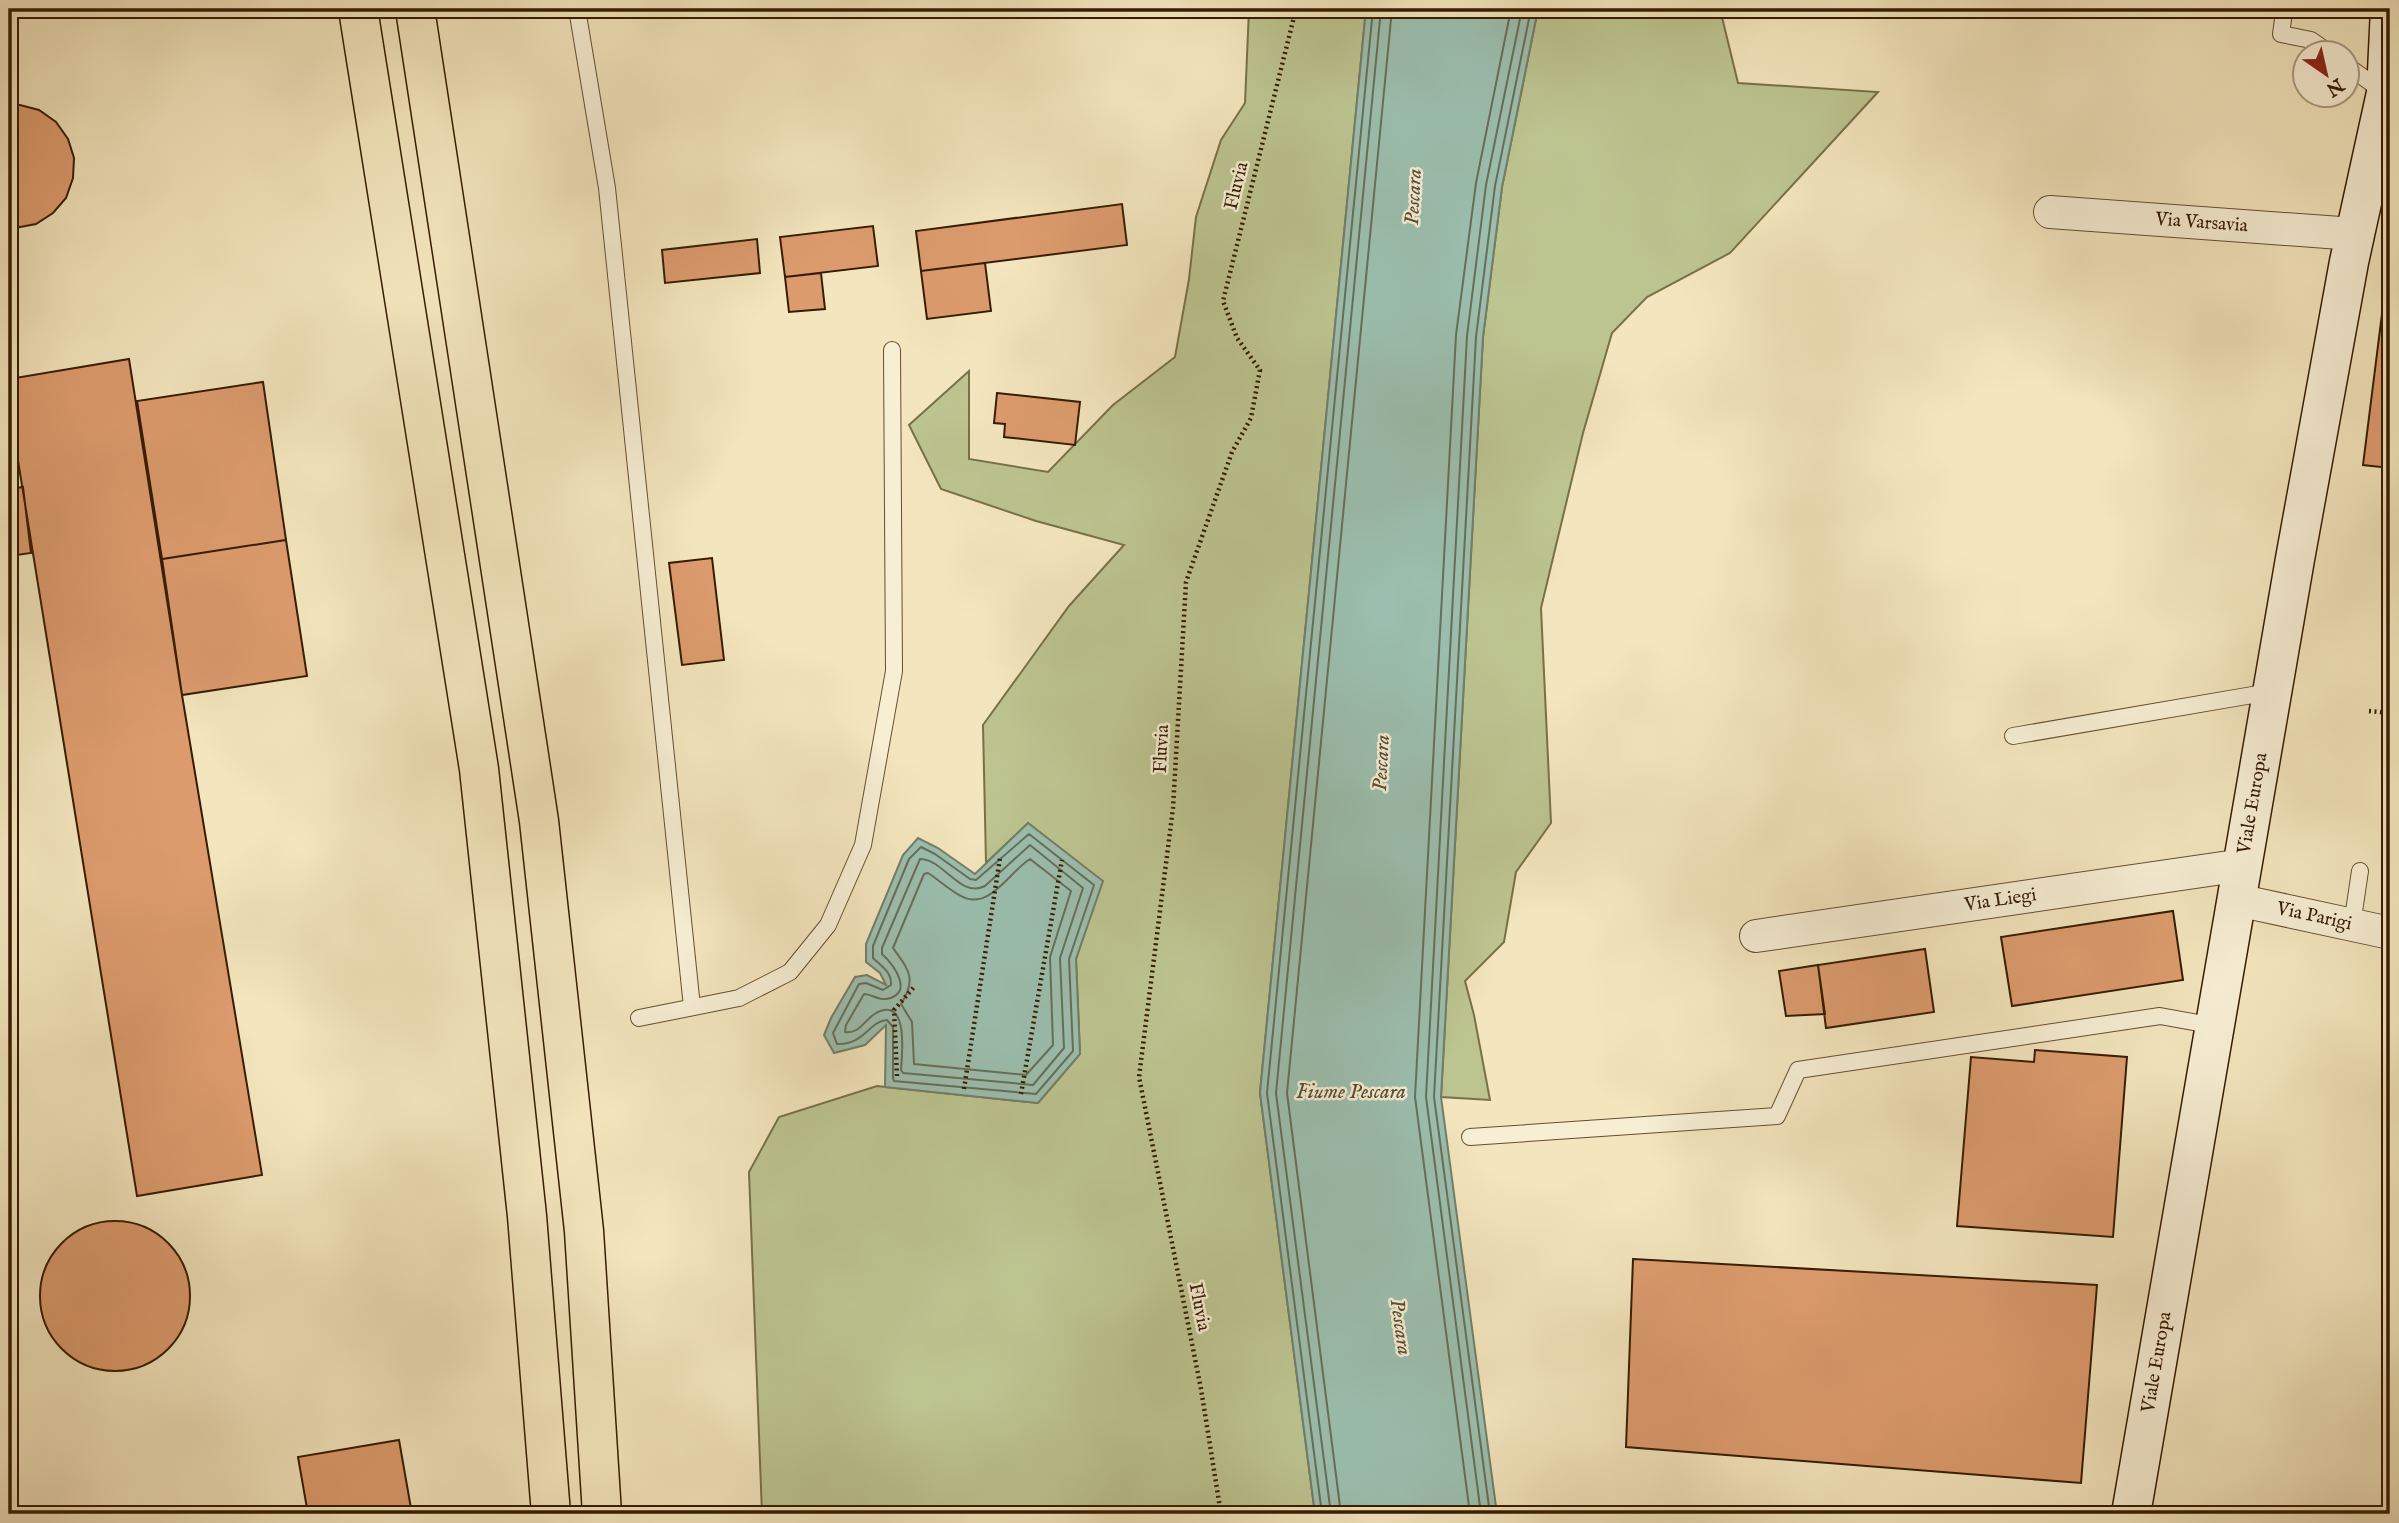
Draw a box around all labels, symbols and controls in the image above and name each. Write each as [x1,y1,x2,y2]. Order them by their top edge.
north arrow [2290,38,2360,108]
text: N [2320,71,2349,101]
street label: Fluvia [1219,159,1255,213]
water label: Pescara [1399,168,1429,226]
street label: Via Varsavia [2153,208,2250,238]
street label: Fluvia [1149,723,1175,774]
water label: Pescara [1367,734,1397,792]
street label: Viale Europa [2232,750,2274,857]
street label: Via Liegi [1962,883,2038,918]
street label: Via Parigi [2273,897,2354,936]
water label: Fiume Pescara [1296,1079,1406,1106]
street label: Fluvia [1183,1281,1216,1334]
water label: Pescara [1383,1297,1417,1357]
street label: Viale Europa [2136,1309,2178,1416]

